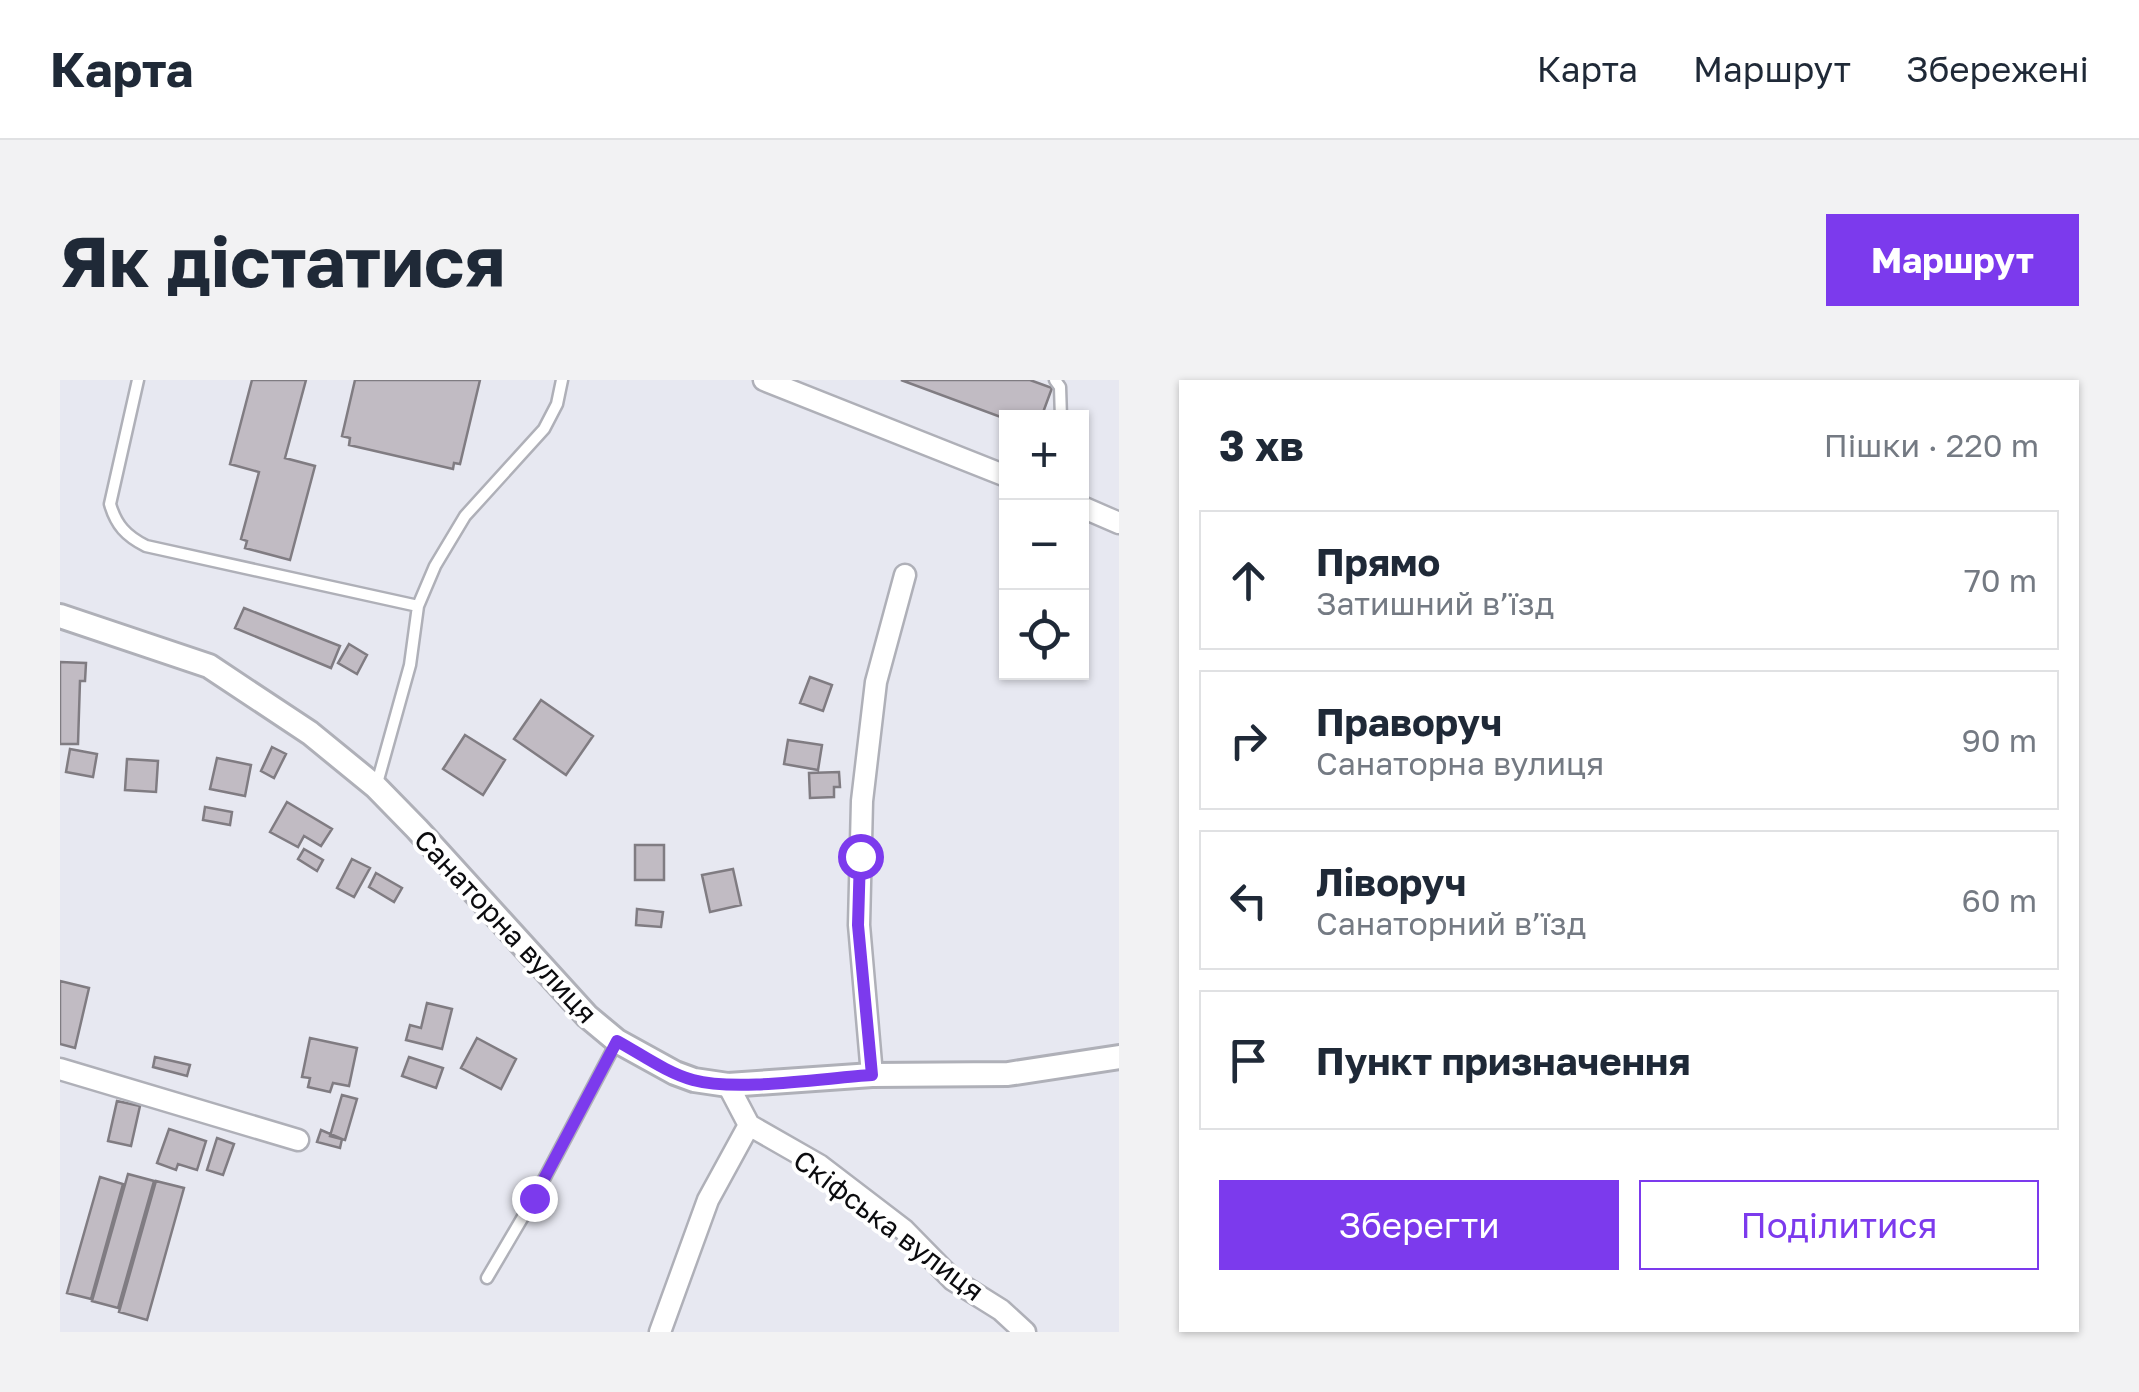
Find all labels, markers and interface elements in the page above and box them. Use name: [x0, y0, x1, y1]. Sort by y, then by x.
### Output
text: Карта: [50, 40, 193, 98]
text: Карта: [1537, 48, 1638, 90]
text: Маршрут: [1693, 48, 1851, 90]
text: Збережені: [1906, 48, 2089, 90]
button: Маршрут: [1826, 214, 2079, 306]
text: Як дістатися: [60, 218, 505, 302]
map controls: [999, 410, 1089, 680]
button: +: [999, 410, 1089, 500]
text: 3 хв: [1219, 420, 1304, 470]
text: Пішки · 220 m: [1824, 426, 2039, 464]
button: −: [999, 500, 1089, 590]
text: Прямо: [1316, 539, 1440, 584]
icon: ahead: [1221, 553, 1276, 608]
text: 70 m: [1964, 561, 2037, 599]
text: Затишний в’їзд: [1316, 584, 1554, 622]
button: locate: [999, 590, 1089, 680]
text: Праворуч: [1316, 699, 1502, 744]
icon: right: [1221, 713, 1276, 768]
text: 90 m: [1961, 721, 2037, 759]
text: Санаторна вулиця: [1316, 744, 1604, 782]
street label: Санаторна вулиця: [408, 822, 604, 1030]
route start: [838, 834, 884, 880]
text: Ліворуч: [1316, 859, 1467, 904]
icon: left: [1221, 873, 1276, 928]
text: 60 m: [1961, 881, 2037, 919]
text: Санаторний в’їзд: [1316, 904, 1586, 942]
icon: arrive: [1221, 1033, 1276, 1088]
text: Пункт призначення: [1316, 1038, 1690, 1083]
street label: Скіфська вулиця: [787, 1143, 991, 1307]
route end: [512, 1176, 558, 1222]
button: Зберегти: [1219, 1180, 1619, 1270]
button: Поділитися: [1639, 1180, 2039, 1270]

